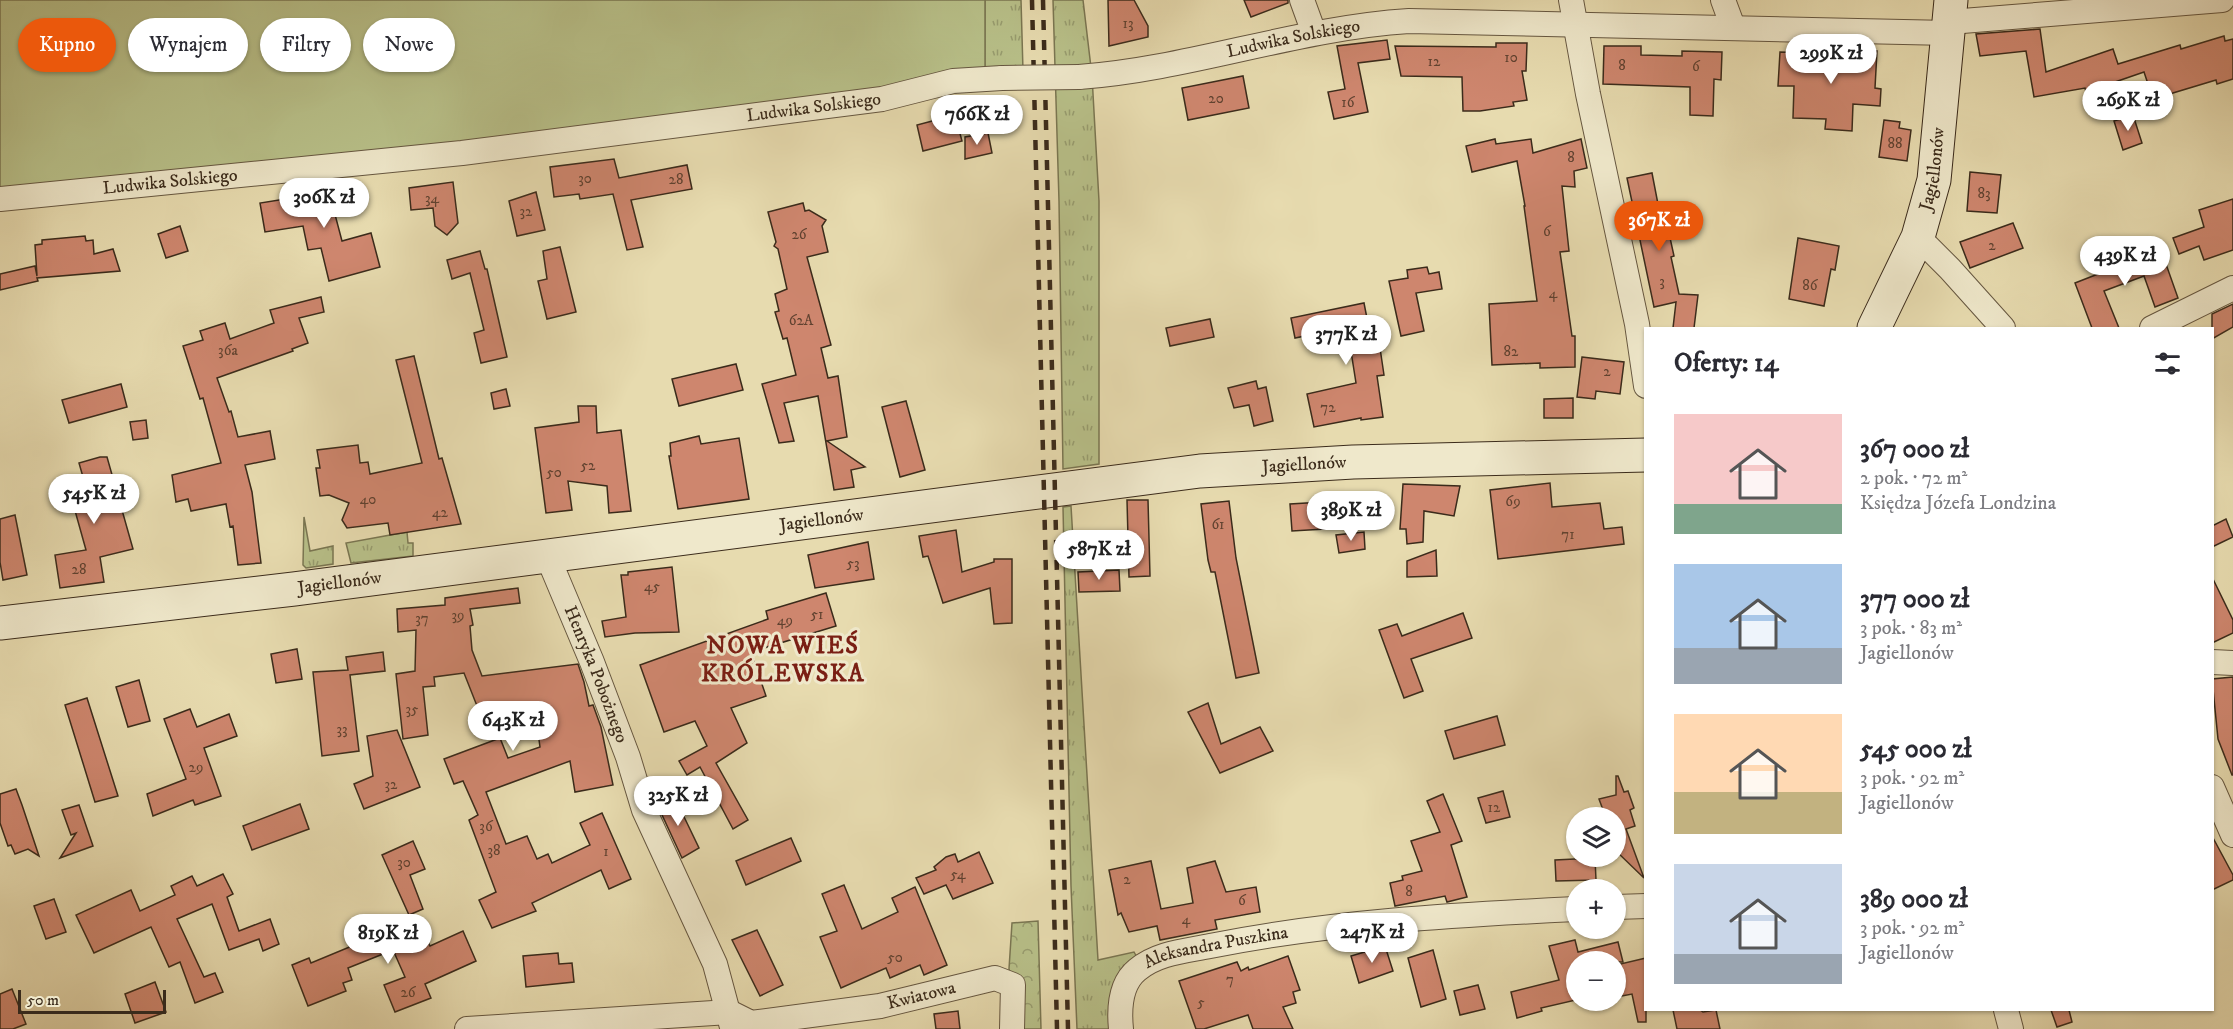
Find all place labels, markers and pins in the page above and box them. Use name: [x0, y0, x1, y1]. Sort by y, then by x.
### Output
pin: 299K zł: [1776, 34, 1886, 85]
pin: 269K zł: [2073, 81, 2183, 132]
pin: 766K zł: [922, 95, 1032, 146]
pin: 306K zł: [269, 178, 379, 229]
pin: 367K zł: [1604, 201, 1714, 252]
pin: 439K zł: [2070, 236, 2180, 287]
pin: 377K zł: [1291, 315, 1401, 366]
pin: 545K zł: [39, 474, 149, 525]
pin: 389K zł: [1296, 491, 1406, 542]
pin: 587K zł: [1044, 530, 1154, 581]
pin: 643K zł: [458, 701, 568, 752]
pin: 325K zł: [623, 776, 733, 827]
pin: 247K zł: [1317, 913, 1427, 964]
pin: 819K zł: [333, 914, 443, 965]

